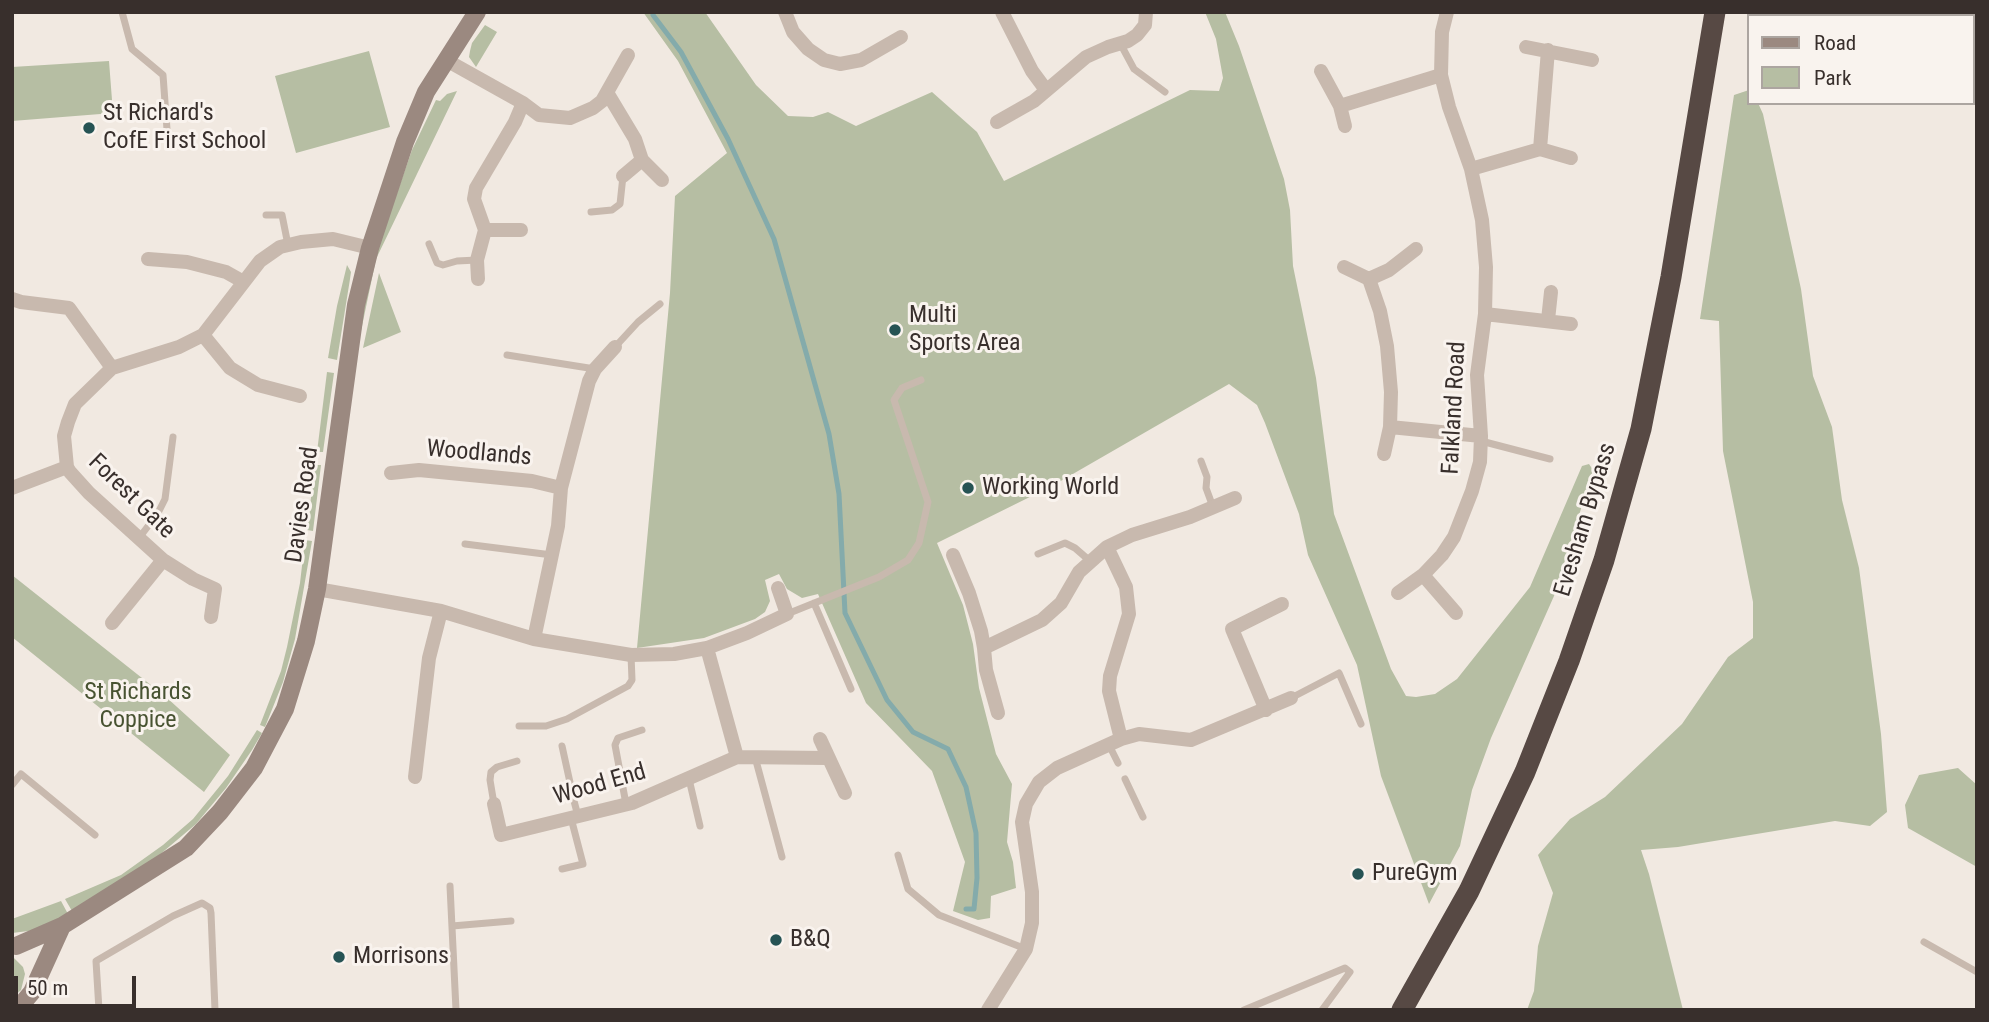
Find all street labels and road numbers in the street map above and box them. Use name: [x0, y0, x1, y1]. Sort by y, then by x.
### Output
street label: Falkland Road: [1437, 341, 1473, 475]
street label: Woodlands: [425, 435, 533, 473]
street label: Evesham Bypass: [1549, 440, 1623, 600]
street label: Davies Road: [281, 445, 325, 565]
street label: Forest Gate: [82, 449, 180, 545]
street label: Wood End: [550, 758, 650, 812]

